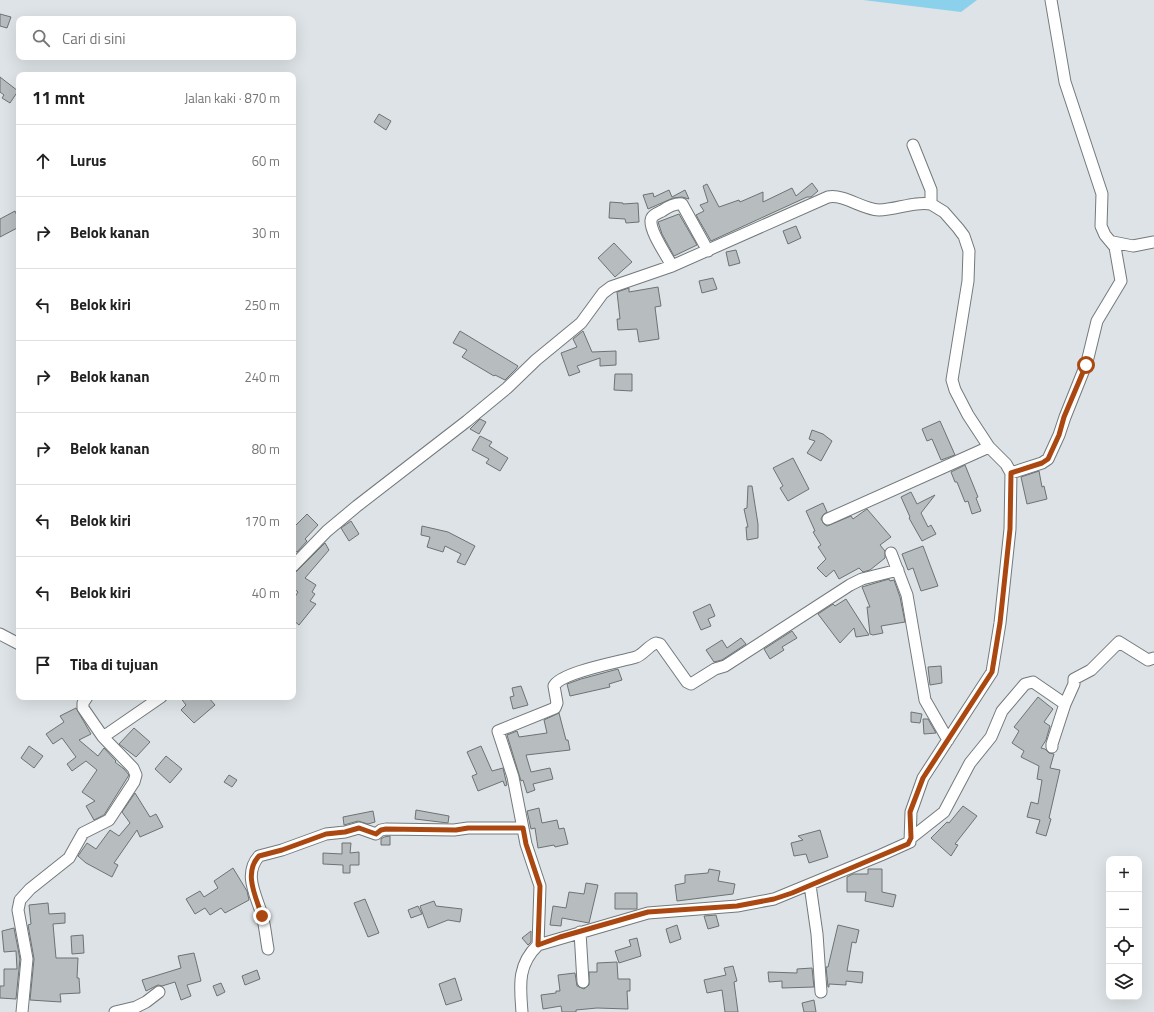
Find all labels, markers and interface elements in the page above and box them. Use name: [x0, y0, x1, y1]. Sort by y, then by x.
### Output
search box: [16, 16, 296, 60]
icon: search: [30, 27, 52, 49]
text: Cari di sini: [62, 27, 126, 50]
text: 11 mnt: [32, 85, 85, 111]
text: Jalan kaki · 870 m: [184, 88, 280, 108]
text: Lurus: [70, 149, 106, 172]
icon: ahead: [32, 150, 54, 172]
text: 60 m: [252, 151, 280, 171]
text: Belok kanan: [70, 221, 150, 244]
icon: right: [32, 222, 54, 244]
text: 30 m: [252, 223, 280, 243]
text: Belok kiri: [70, 293, 131, 316]
icon: left: [32, 294, 54, 316]
text: 250 m: [244, 295, 280, 315]
route start: [1077, 356, 1095, 374]
text: Belok kanan: [70, 365, 150, 388]
icon: right: [32, 366, 54, 388]
text: 240 m: [244, 367, 280, 387]
text: Belok kanan: [70, 437, 150, 460]
icon: right: [32, 438, 54, 460]
text: 80 m: [252, 439, 280, 459]
text: Belok kiri: [70, 509, 131, 532]
icon: left: [32, 510, 54, 532]
text: 170 m: [244, 511, 280, 531]
text: Belok kiri: [70, 581, 131, 604]
icon: left: [32, 582, 54, 604]
text: 40 m: [252, 583, 280, 603]
text: Tiba di tujuan: [70, 653, 158, 676]
icon: arrive: [32, 654, 54, 676]
map controls: [1106, 856, 1142, 1000]
button: +: [1106, 856, 1142, 892]
button: −: [1106, 892, 1142, 928]
route end: [253, 907, 271, 925]
button: locate: [1106, 928, 1142, 964]
button: layers: [1106, 964, 1142, 1000]

